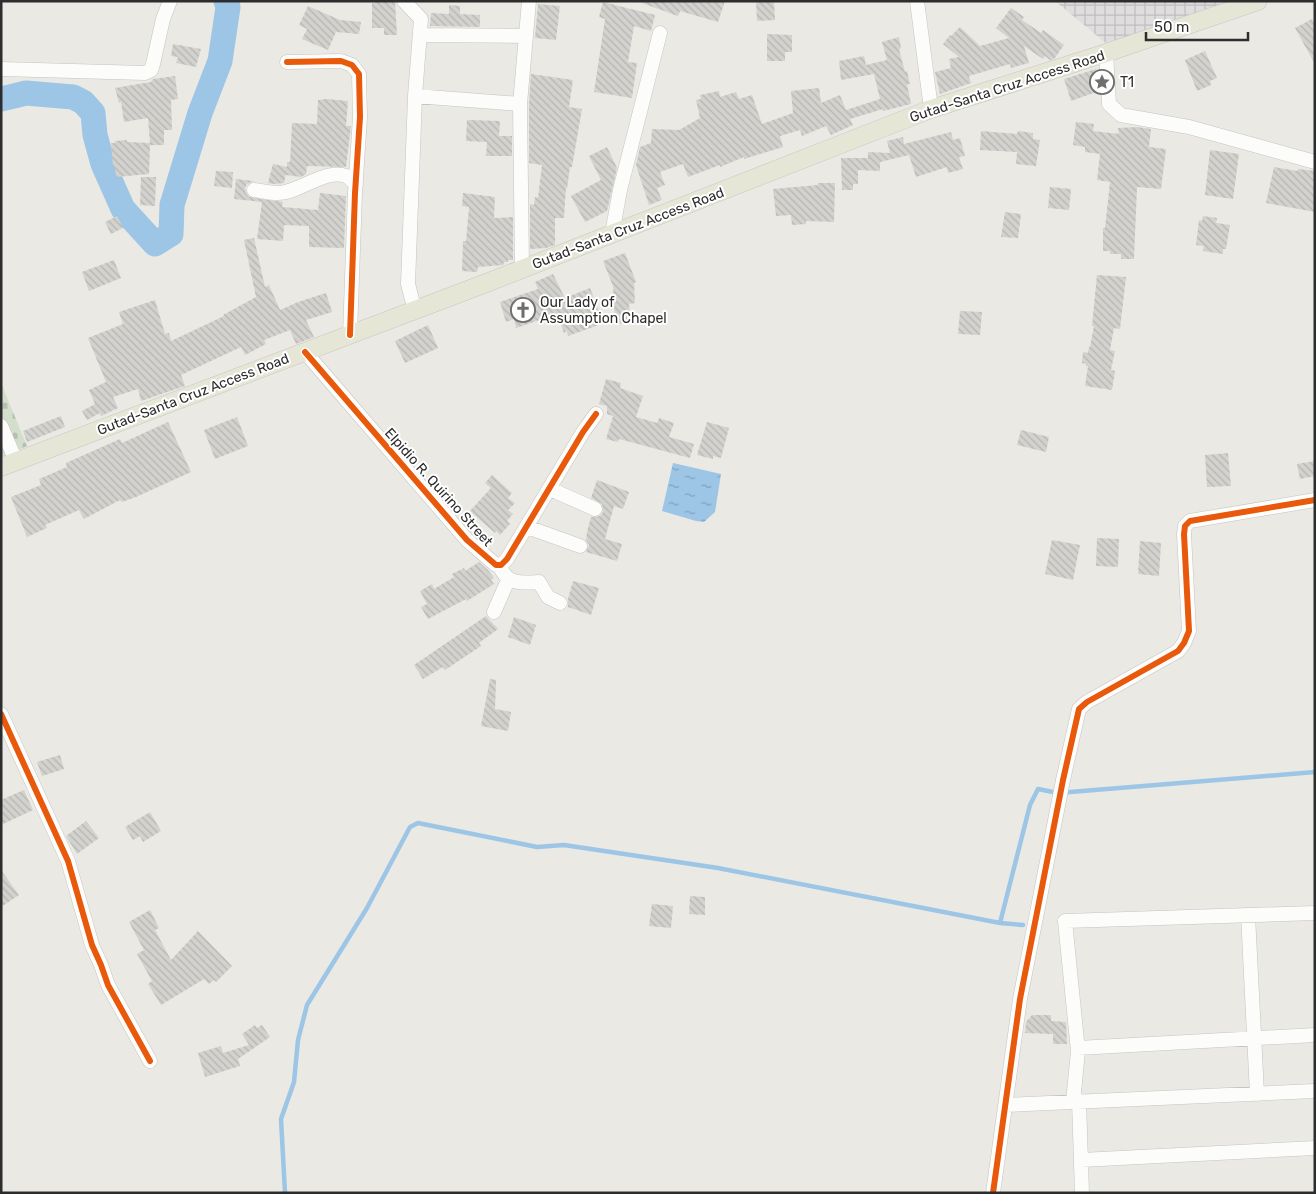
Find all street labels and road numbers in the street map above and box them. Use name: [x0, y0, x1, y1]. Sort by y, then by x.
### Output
street label: Gutad-Santa Cruz Access Road: [907, 47, 1107, 126]
street label: Gutad-Santa Cruz Access Road: [530, 184, 727, 273]
street label: Gutad-Santa Cruz Access Road: [95, 350, 292, 439]
street label: Elpidio R. Quirino Street: [381, 425, 497, 550]

